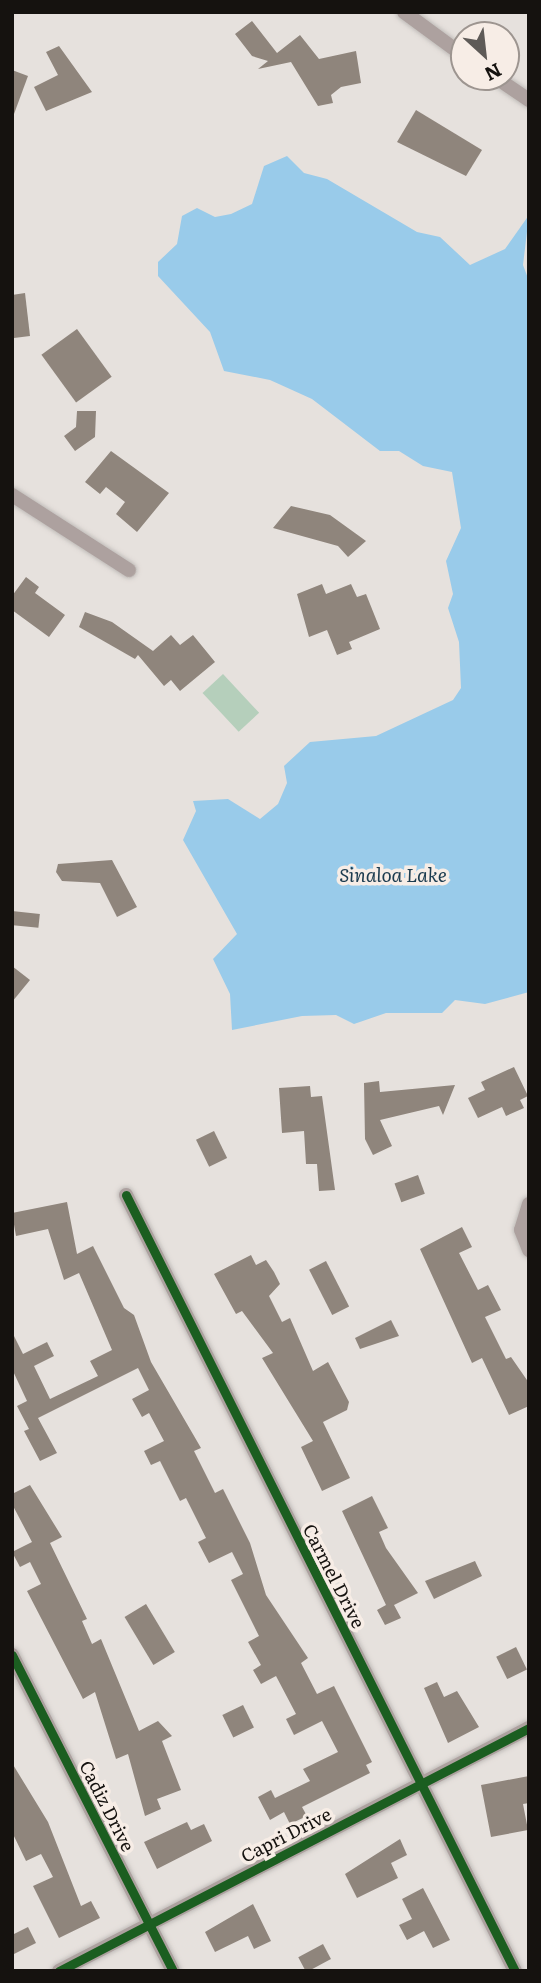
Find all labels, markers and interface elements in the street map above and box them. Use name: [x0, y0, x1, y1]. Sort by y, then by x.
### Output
north arrow: [450, 21, 520, 91]
text: N: [480, 57, 507, 89]
water label: Sinaloa Lake: [339, 864, 447, 886]
street label: Carmel Drive: [299, 1520, 369, 1632]
street label: Cadiz Drive: [75, 1757, 139, 1855]
street label: Capri Drive: [237, 1803, 335, 1867]

